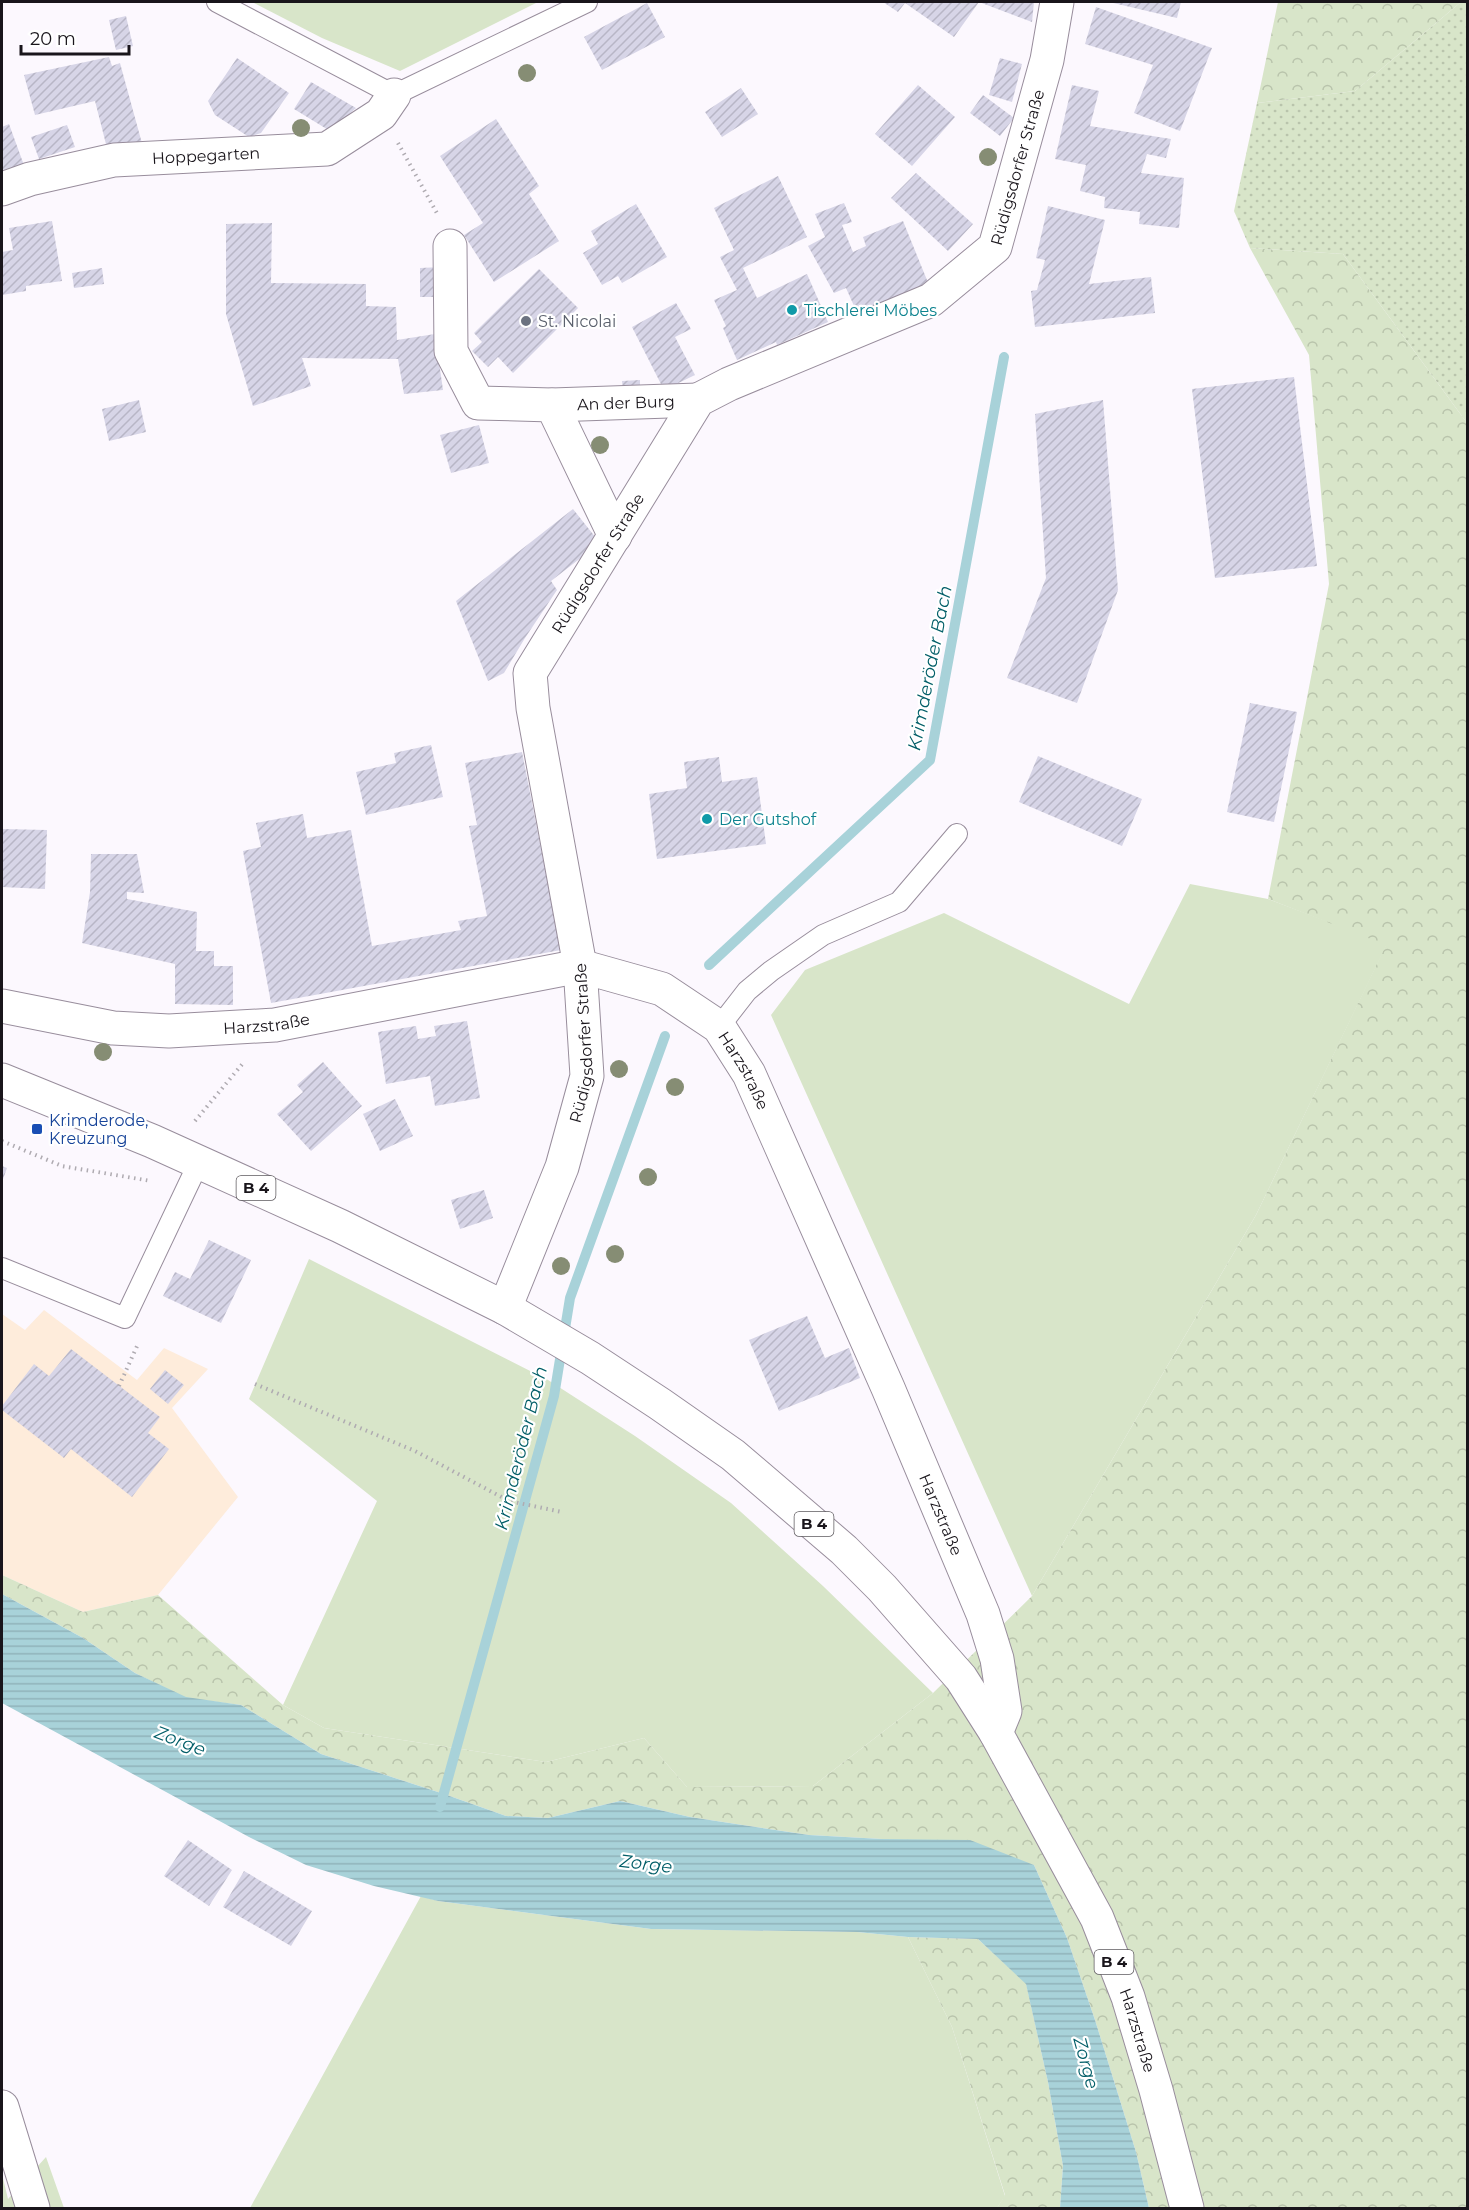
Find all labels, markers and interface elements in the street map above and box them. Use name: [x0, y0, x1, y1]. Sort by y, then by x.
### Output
scale bar: [21, 18, 129, 56]
text: 20 m: [30, 28, 76, 50]
street label: Rüdigsdorfer Straße: [987, 87, 1048, 248]
street label: Hoppegarten: [152, 143, 261, 168]
place label: Tischlerei Möbes: [804, 301, 937, 320]
marker: Tischlerei Möbes: [785, 303, 799, 317]
place label: St. Nicolai: [538, 312, 616, 331]
marker: St. Nicolai: [519, 314, 533, 328]
street label: An der Burg: [577, 392, 675, 414]
street label: Rüdigsdorfer Straße: [548, 490, 648, 637]
water label: Krimderöder Bach: [903, 583, 957, 753]
place label: Der Gutshof: [719, 810, 817, 829]
marker: Der Gutshof: [700, 812, 714, 826]
street label: Rüdigsdorfer Straße: [566, 962, 597, 1125]
street label: Harzstraße: [223, 1010, 311, 1038]
street label: Harzstraße: [714, 1028, 773, 1113]
place label: Krimderode, Kreuzung: [49, 1111, 148, 1148]
marker: Krimderode, Kreuzung: [30, 1122, 44, 1136]
road number: B 4: [236, 1176, 276, 1200]
water label: Krimderöder Bach: [490, 1364, 552, 1532]
street label: Harzstraße: [915, 1471, 966, 1558]
road number: B 4: [794, 1512, 834, 1536]
water label: Zorge: [150, 1721, 209, 1761]
water label: Zorge: [617, 1850, 674, 1878]
road number: B 4: [1094, 1950, 1134, 1974]
street label: Harzstraße: [1115, 1985, 1159, 2075]
water label: Zorge: [1068, 2034, 1104, 2092]

